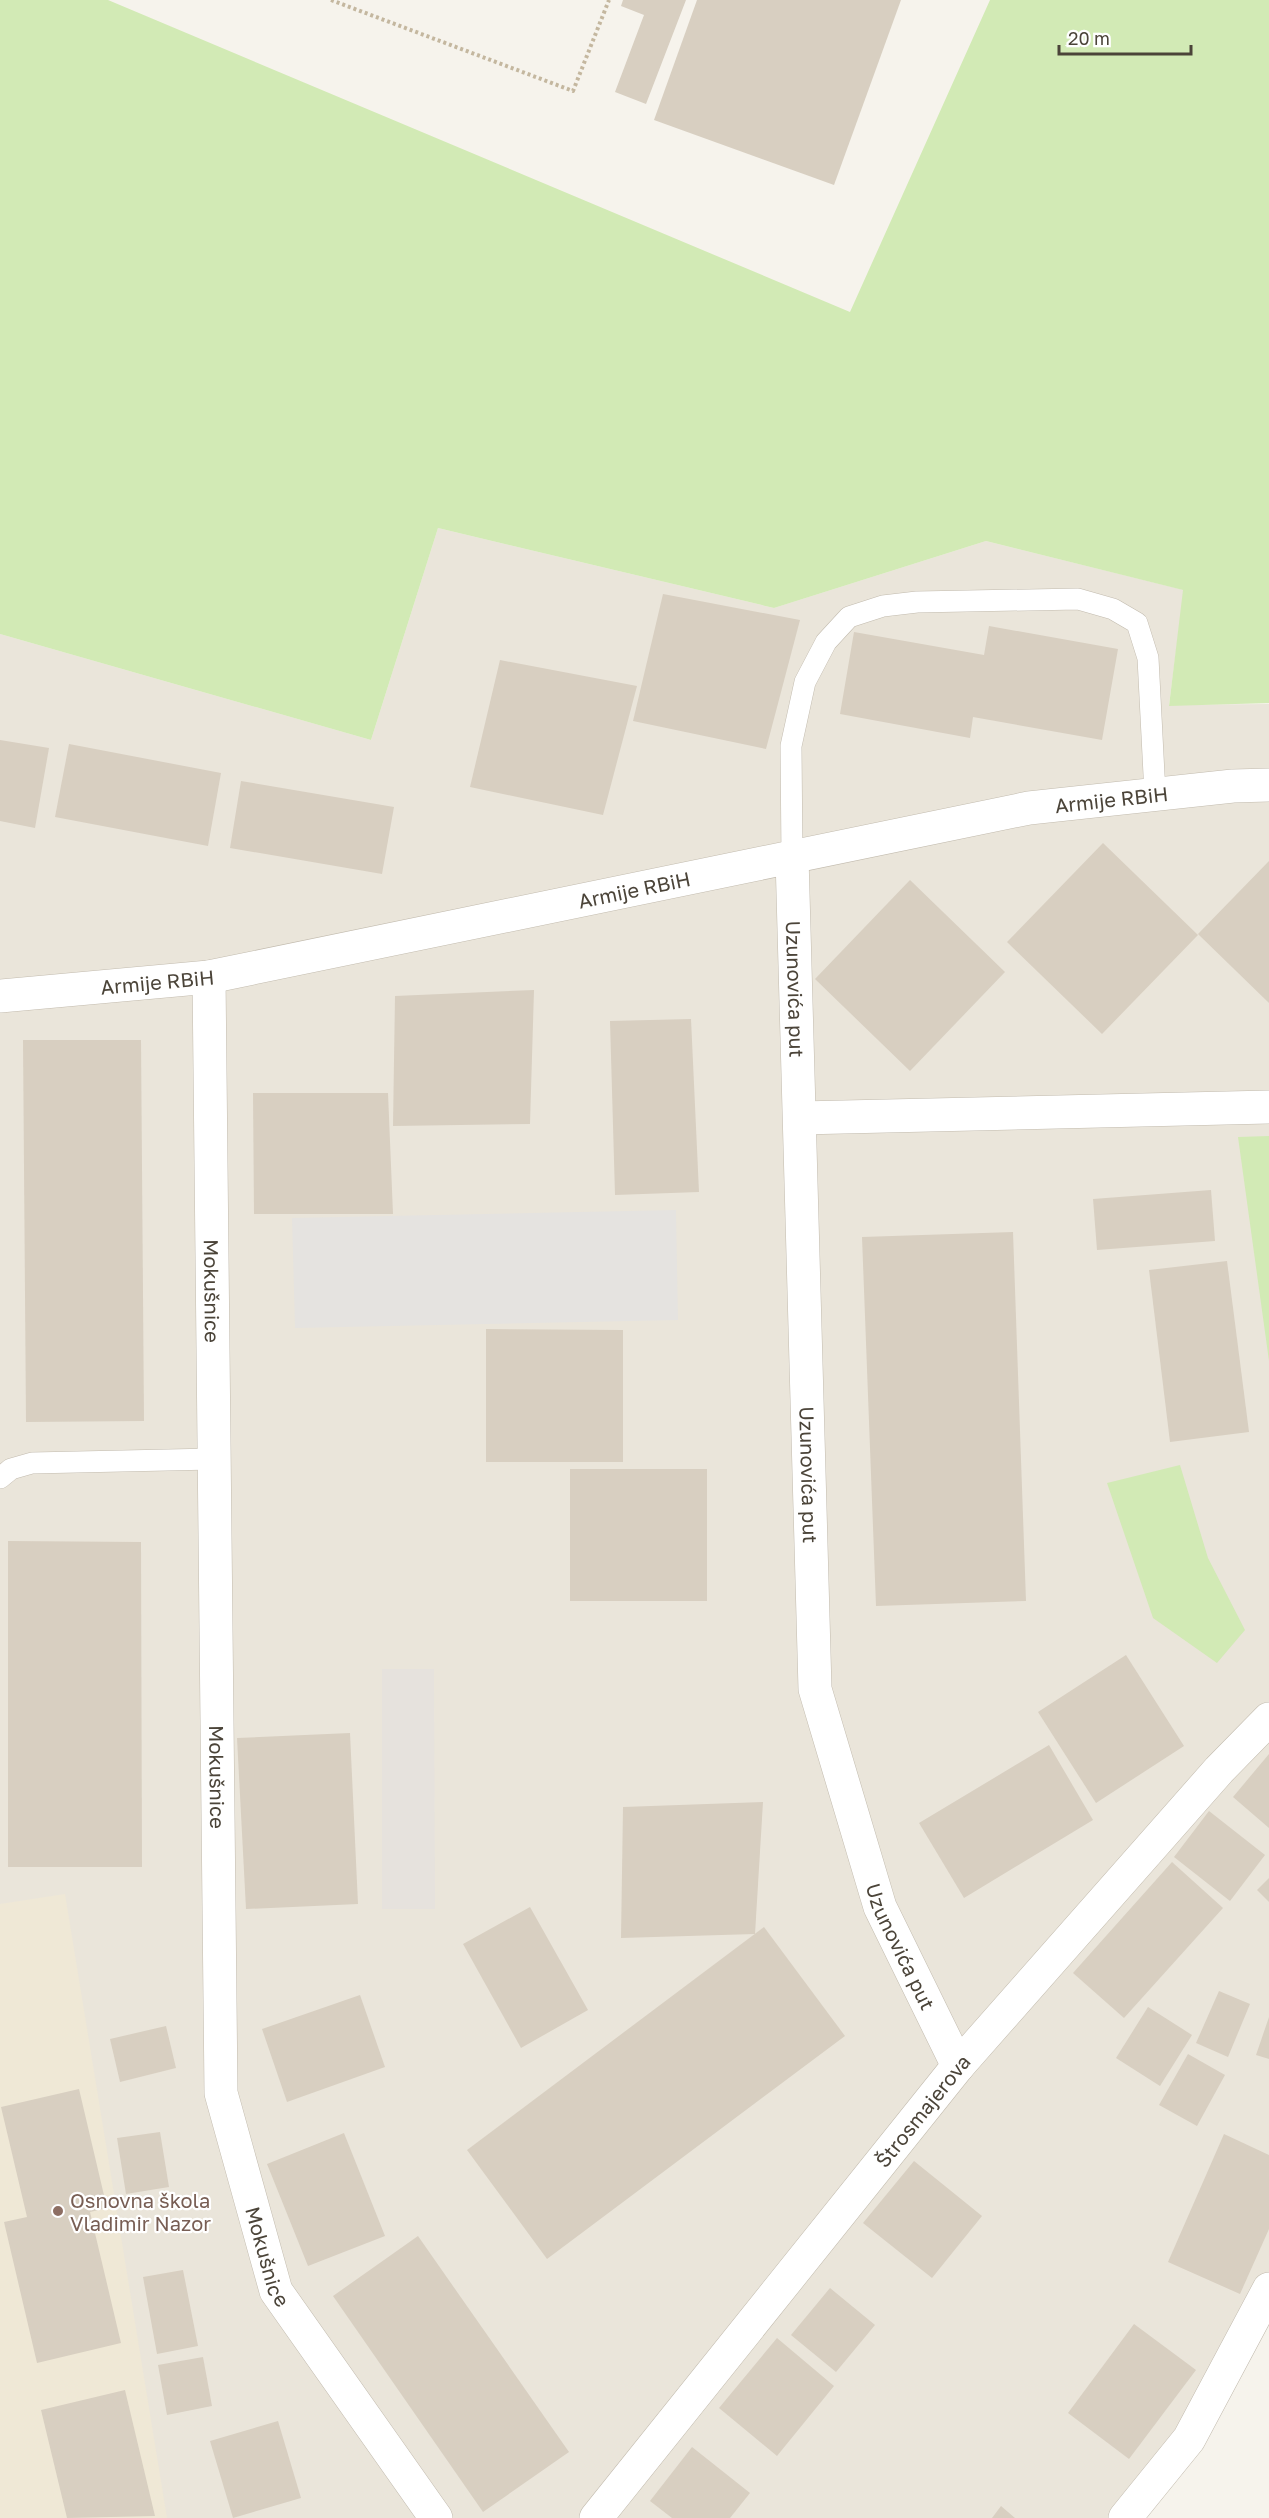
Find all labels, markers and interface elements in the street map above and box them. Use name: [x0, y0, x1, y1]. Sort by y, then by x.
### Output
scale bar: [1059, 18, 1191, 56]
text: 20 m: [1068, 27, 1110, 49]
street label: Armije RBiH: [1054, 781, 1169, 817]
street label: Armije RBiH: [576, 866, 692, 913]
street label: Uzunovića put: [782, 920, 810, 1058]
street label: Armije RBiH: [100, 965, 215, 999]
street label: Mokušnice: [200, 1239, 225, 1343]
street label: Uzunovića put: [795, 1406, 823, 1544]
street label: Mokušnice: [205, 1725, 230, 1829]
street label: Uzunovića put: [862, 1880, 940, 2013]
street label: Štrosmajerova: [870, 2049, 975, 2172]
place label: Osnovna škola Vladimir Nazor: [70, 2188, 211, 2235]
marker: Osnovna škola Vladimir Nazor: [51, 2204, 65, 2218]
street label: Mokušnice: [241, 2204, 295, 2311]

